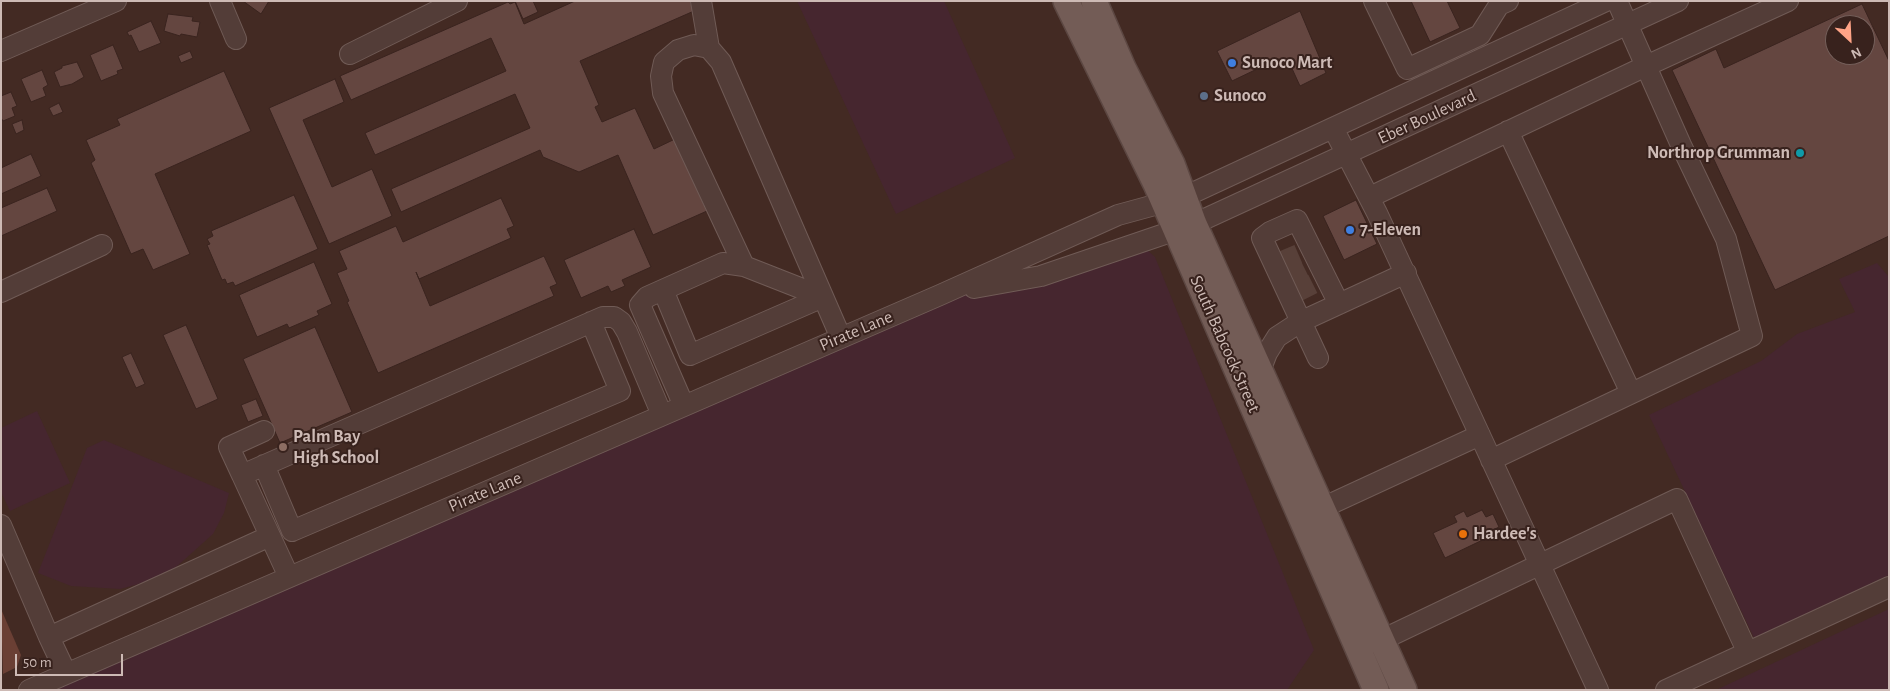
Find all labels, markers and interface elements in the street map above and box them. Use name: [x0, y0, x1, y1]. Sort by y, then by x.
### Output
north arrow: [1825, 15, 1875, 65]
text: N: [1849, 44, 1863, 61]
place label: Sunoco Mart: [1242, 52, 1332, 74]
marker: Sunoco Mart: [1226, 57, 1238, 69]
place label: Sunoco: [1214, 85, 1266, 107]
street label: Eber Boulevard: [1374, 85, 1480, 149]
marker: Sunoco: [1198, 90, 1210, 102]
place label: Northrop Grumman: [1647, 142, 1790, 164]
marker: Northrop Grumman: [1794, 147, 1806, 159]
place label: 7-Eleven: [1360, 219, 1421, 241]
marker: 7-Eleven: [1344, 224, 1356, 236]
street label: South Babcock Street: [1185, 272, 1265, 416]
street label: Pirate Lane: [816, 306, 896, 356]
place label: Palm Bay High School: [293, 426, 379, 468]
marker: Palm Bay High School: [277, 441, 289, 453]
street label: Pirate Lane: [445, 467, 525, 517]
place label: Hardee's: [1473, 523, 1537, 545]
marker: Hardee's: [1457, 528, 1469, 540]
scale bar: [18, 644, 125, 676]
text: 50 m: [23, 655, 52, 670]

